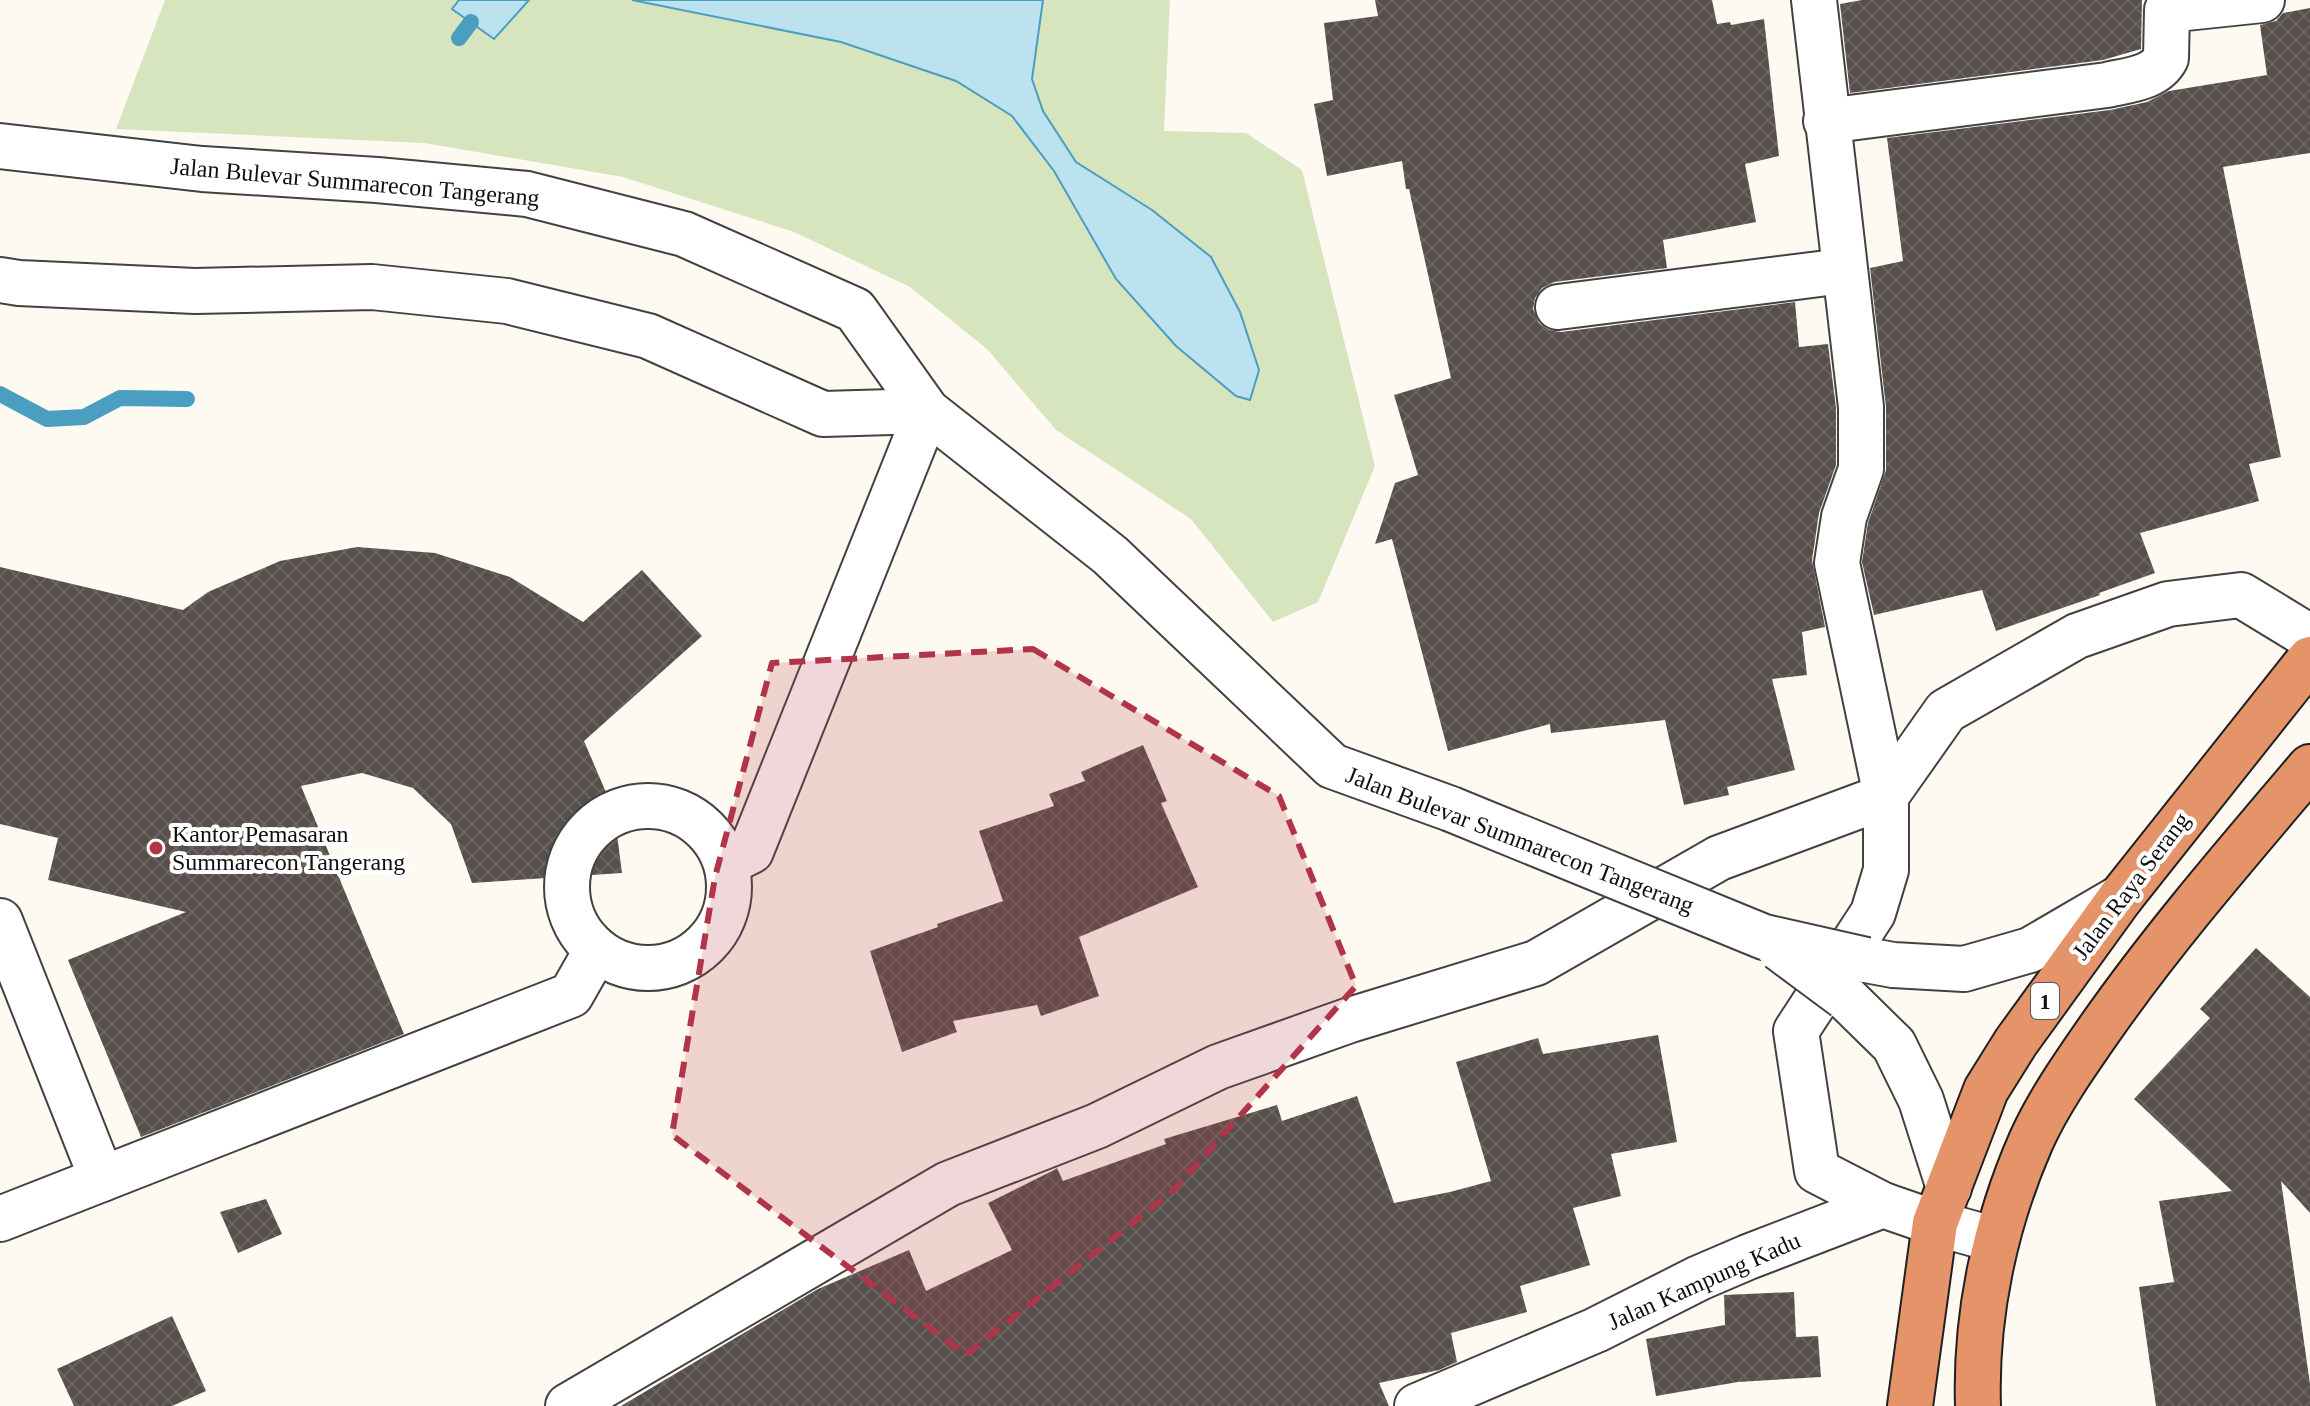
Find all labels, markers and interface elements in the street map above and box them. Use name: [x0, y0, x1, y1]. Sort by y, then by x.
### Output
street label: Jalan Bulevar Summarecon Tangerang: [169, 153, 541, 211]
street label: Jalan Bulevar Summarecon Tangerang: [1342, 761, 1698, 919]
street label: Jalan Raya Serang: [2067, 807, 2195, 965]
place label: Kantor Pemasaran Summarecon Tangerang: [172, 821, 405, 875]
marker: Kantor Pemasaran Summarecon Tangerang: [147, 839, 165, 857]
road number: 1: [2031, 983, 2059, 1019]
street label: Jalan Kampung Kadu: [1604, 1227, 1804, 1335]

